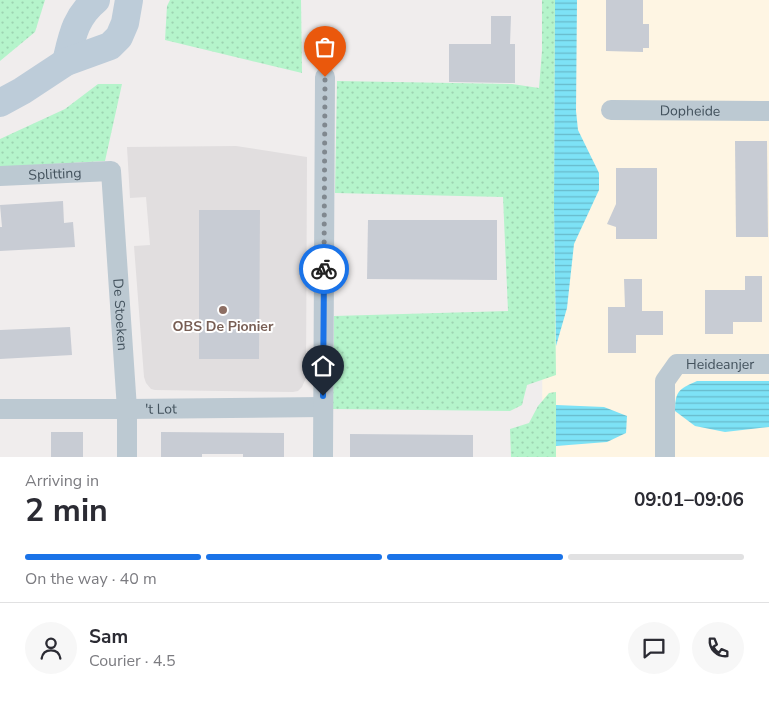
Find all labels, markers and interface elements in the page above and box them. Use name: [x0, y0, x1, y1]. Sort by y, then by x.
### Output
pin: [304, 26, 346, 77]
icon: bag: [311, 33, 339, 61]
street label: Dopheide: [660, 101, 720, 121]
street label: Splitting: [28, 163, 82, 185]
courier: [299, 244, 349, 294]
icon: bike: [310, 255, 338, 283]
street label: De Stoeken: [108, 278, 132, 351]
marker: OBS De Pionier: [217, 304, 229, 316]
place label: OBS De Pionier: [173, 317, 274, 336]
pin: [302, 345, 344, 396]
icon: home: [309, 352, 337, 380]
street label: Heideanjer: [686, 355, 754, 374]
street label: 't Lot: [145, 399, 177, 419]
text: Arriving in: [25, 470, 99, 492]
text: 09:01–09:06: [634, 487, 744, 513]
text: 2 min: [25, 489, 108, 532]
text: On the way · 40 m: [25, 568, 157, 590]
button: person: [25, 622, 77, 674]
button: chat: [628, 622, 680, 674]
button: phone: [692, 622, 744, 674]
text: Sam: [89, 624, 128, 650]
text: Courier · 4.5: [89, 650, 175, 672]

